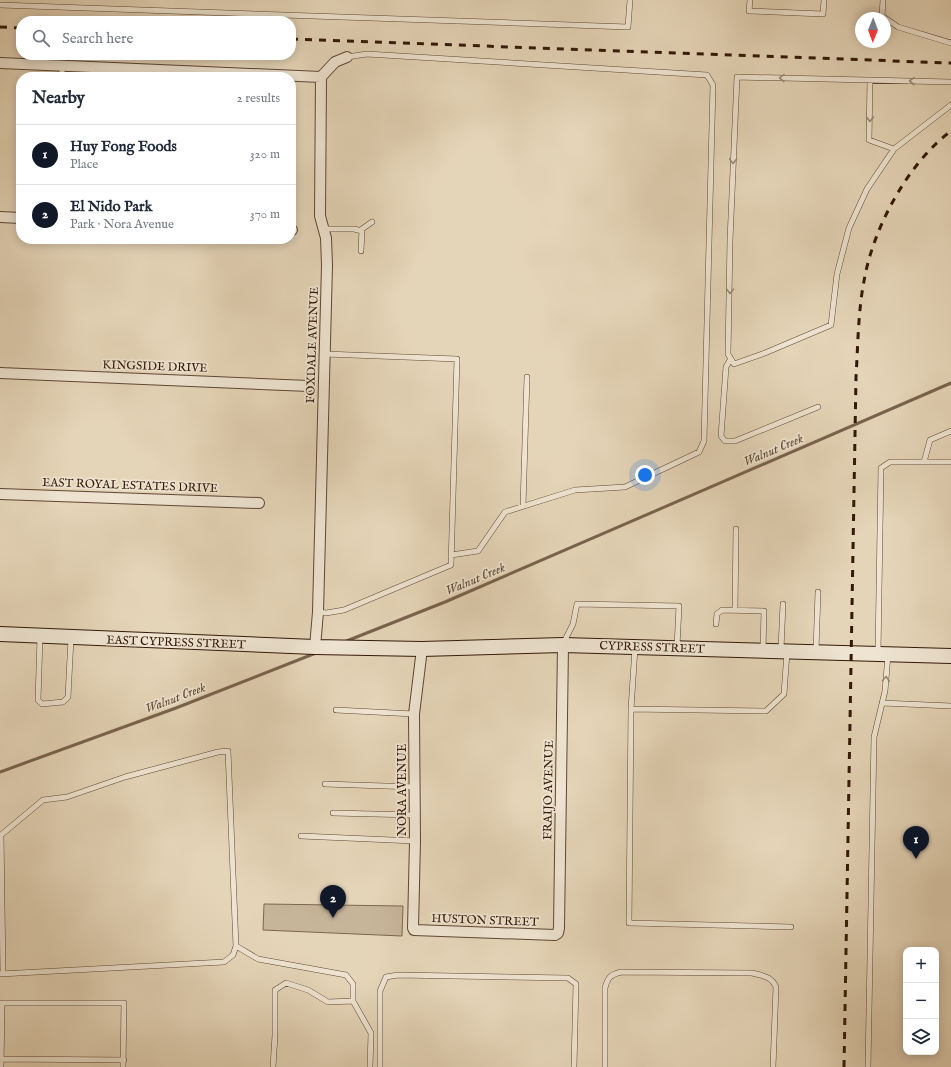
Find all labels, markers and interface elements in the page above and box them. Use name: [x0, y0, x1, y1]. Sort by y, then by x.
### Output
north arrow: [855, 12, 891, 48]
search box: [16, 16, 296, 60]
icon: search: [30, 27, 52, 49]
text: Search here: [62, 29, 133, 48]
one-way arrow: [779, 73, 785, 82]
one-way arrow: [909, 77, 915, 85]
text: Nearby: [32, 88, 85, 109]
text: 2 results: [236, 90, 280, 107]
one-way arrow: [866, 116, 874, 122]
text: Huy Fong Foods: [70, 137, 177, 156]
text: 1: [43, 146, 47, 163]
text: 320 m: [250, 146, 280, 163]
text: Place: [70, 156, 98, 173]
one-way arrow: [729, 158, 738, 164]
text: El Nido Park: [70, 197, 152, 216]
text: 2: [42, 206, 48, 223]
text: 370 m: [250, 206, 280, 223]
text: Park · Nora Avenue: [70, 216, 174, 233]
street label: FOXDALE AVENUE: [303, 286, 322, 404]
one-way arrow: [726, 288, 734, 294]
street label: KINGSIDE DRIVE: [102, 357, 208, 376]
water label: Walnut Creek: [741, 430, 807, 471]
your location: [635, 465, 655, 485]
street label: EAST ROYAL ESTATES DRIVE: [42, 475, 218, 496]
water label: Walnut Creek: [443, 559, 509, 600]
street label: EAST CYPRESS STREET: [106, 633, 246, 652]
street label: CYPRESS STREET: [599, 638, 705, 657]
one-way arrow: [882, 676, 891, 682]
water label: Walnut Creek: [143, 679, 209, 718]
street label: FRAIJO AVENUE: [540, 740, 558, 840]
street label: NORA AVENUE: [395, 744, 410, 836]
pin: 1: [903, 826, 929, 859]
pin: 2: [320, 885, 346, 918]
street label: HUSTON STREET: [431, 911, 539, 930]
map controls: [903, 947, 939, 1055]
button: +: [903, 947, 939, 983]
button: −: [903, 983, 939, 1019]
button: layers: [903, 1019, 939, 1055]

